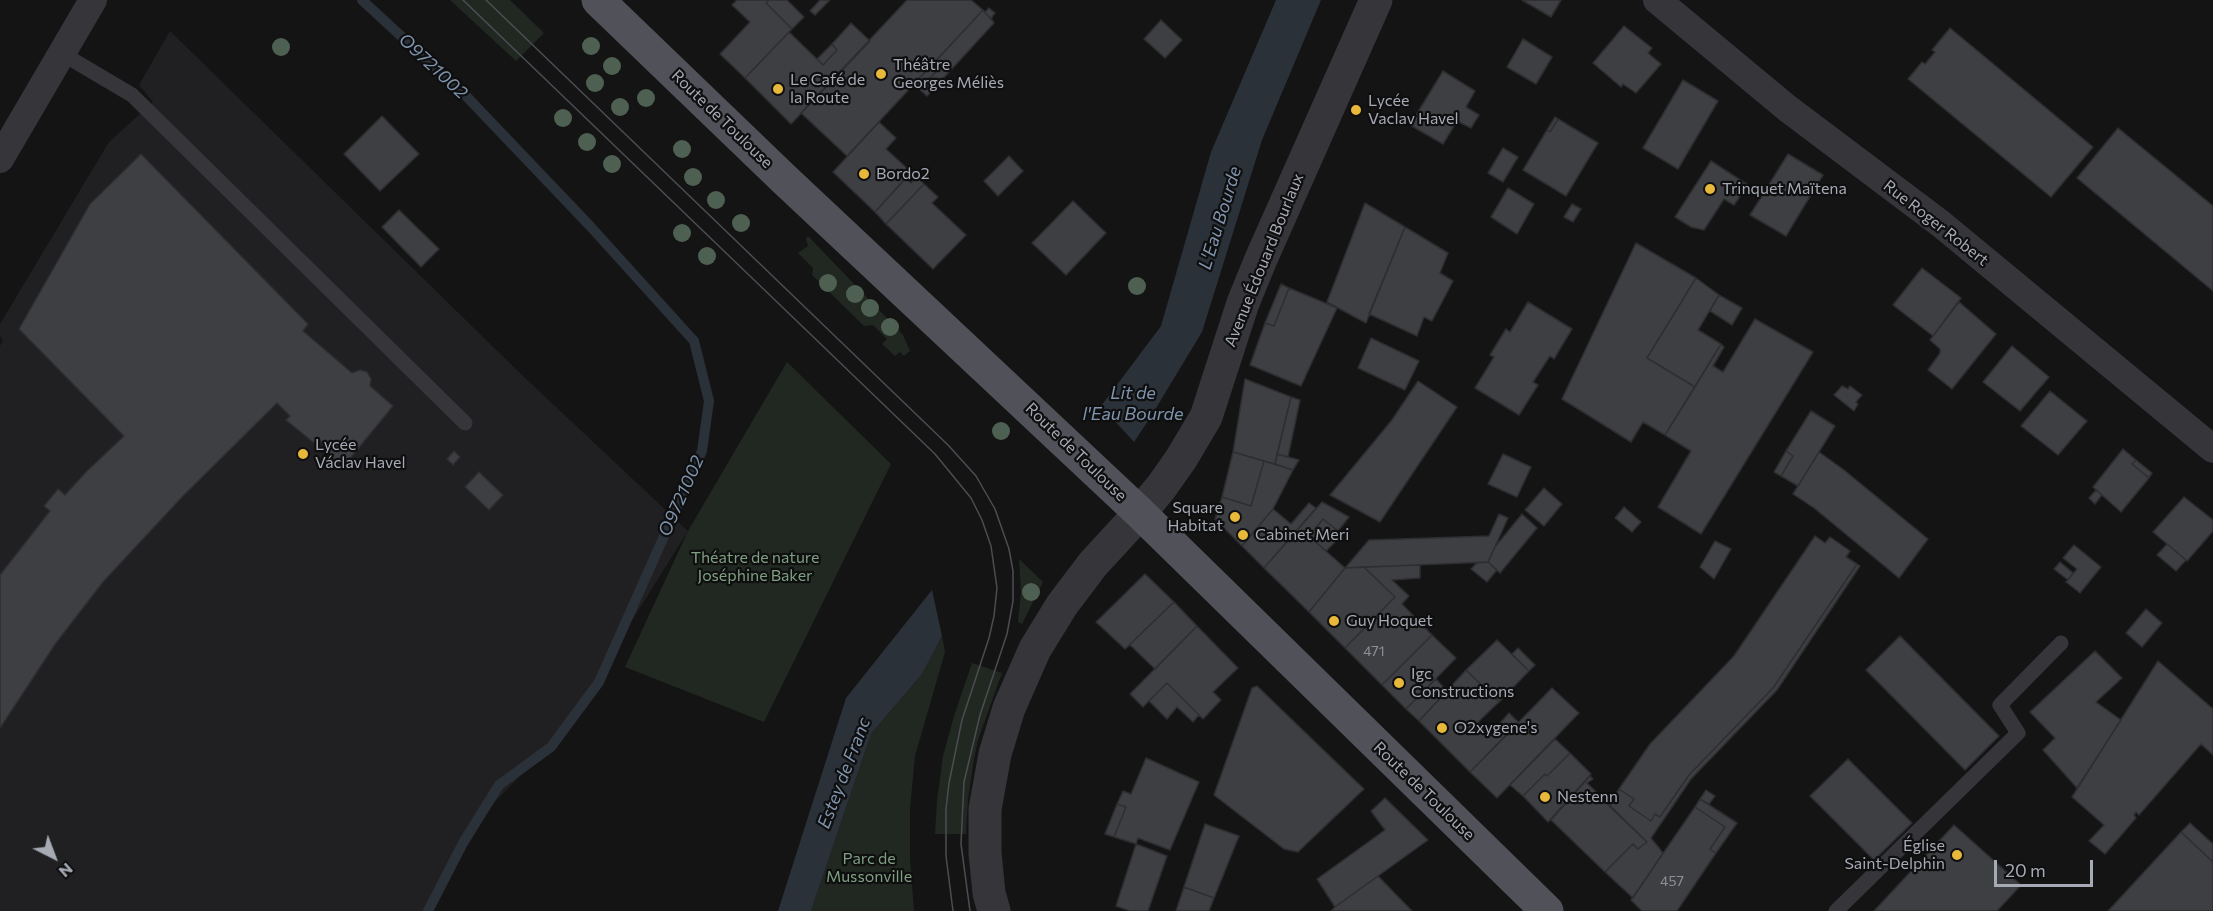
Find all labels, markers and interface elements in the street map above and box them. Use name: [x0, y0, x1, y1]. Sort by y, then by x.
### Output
water label: O9721002: [394, 29, 472, 103]
place label: Théâtre Georges Méliès: [893, 55, 1004, 93]
street label: Route de Toulouse: [667, 66, 777, 172]
marker: Théâtre Georges Méliès: [874, 67, 888, 81]
place label: Le Café de la Route: [790, 70, 865, 108]
marker: Le Café de la Route: [771, 82, 785, 96]
place label: Lycée Vaclav Havel: [1368, 91, 1459, 129]
marker: Lycée Vaclav Havel: [1349, 103, 1363, 117]
place label: Bordo2: [876, 164, 930, 184]
water label: L'Eau Bourde: [1194, 164, 1246, 272]
marker: Bordo2: [857, 167, 871, 181]
street label: Avenue Édouard Bourlaux: [1220, 170, 1308, 350]
street label: Rue Roger Robert: [1880, 176, 1992, 270]
place label: Trinquet Maïtena: [1722, 179, 1847, 199]
marker: Trinquet Maïtena: [1703, 182, 1717, 196]
water label: Lit de l'Eau Bourde: [1082, 382, 1184, 424]
street label: Route de Toulouse: [1021, 399, 1131, 505]
place label: Lycée Václav Havel: [315, 435, 405, 473]
marker: Lycée Václav Havel: [296, 447, 310, 461]
water label: O9721002: [654, 452, 708, 540]
place label: Square Habitat: [1168, 498, 1223, 536]
marker: Square Habitat: [1228, 510, 1242, 524]
place label: Cabinet Meri: [1255, 525, 1349, 545]
marker: Cabinet Meri: [1236, 528, 1250, 542]
park label: Théatre de nature Joséphine Baker: [691, 548, 819, 586]
place label: Guy Hoquet: [1346, 611, 1433, 631]
marker: Guy Hoquet: [1327, 614, 1341, 628]
house number: 471: [1363, 643, 1385, 659]
place label: Igc Constructions: [1411, 664, 1514, 702]
marker: Igc Constructions: [1392, 676, 1406, 690]
water label: Estey de Franc: [813, 714, 875, 832]
place label: O2xygene's: [1454, 718, 1538, 738]
marker: O2xygene's: [1435, 721, 1449, 735]
street label: Route de Toulouse: [1369, 738, 1479, 844]
place label: Nestenn: [1557, 787, 1618, 807]
marker: Nestenn: [1538, 790, 1552, 804]
north arrow: [24, 827, 84, 887]
place label: Église Saint-Delphin: [1844, 836, 1945, 874]
marker: Église Saint-Delphin: [1950, 848, 1964, 862]
scale bar: [1997, 848, 2096, 886]
park label: Parc de Mussonville: [826, 849, 912, 887]
text: 20 m: [2005, 859, 2046, 881]
text: N: [56, 860, 77, 882]
house number: 457: [1660, 873, 1684, 889]

